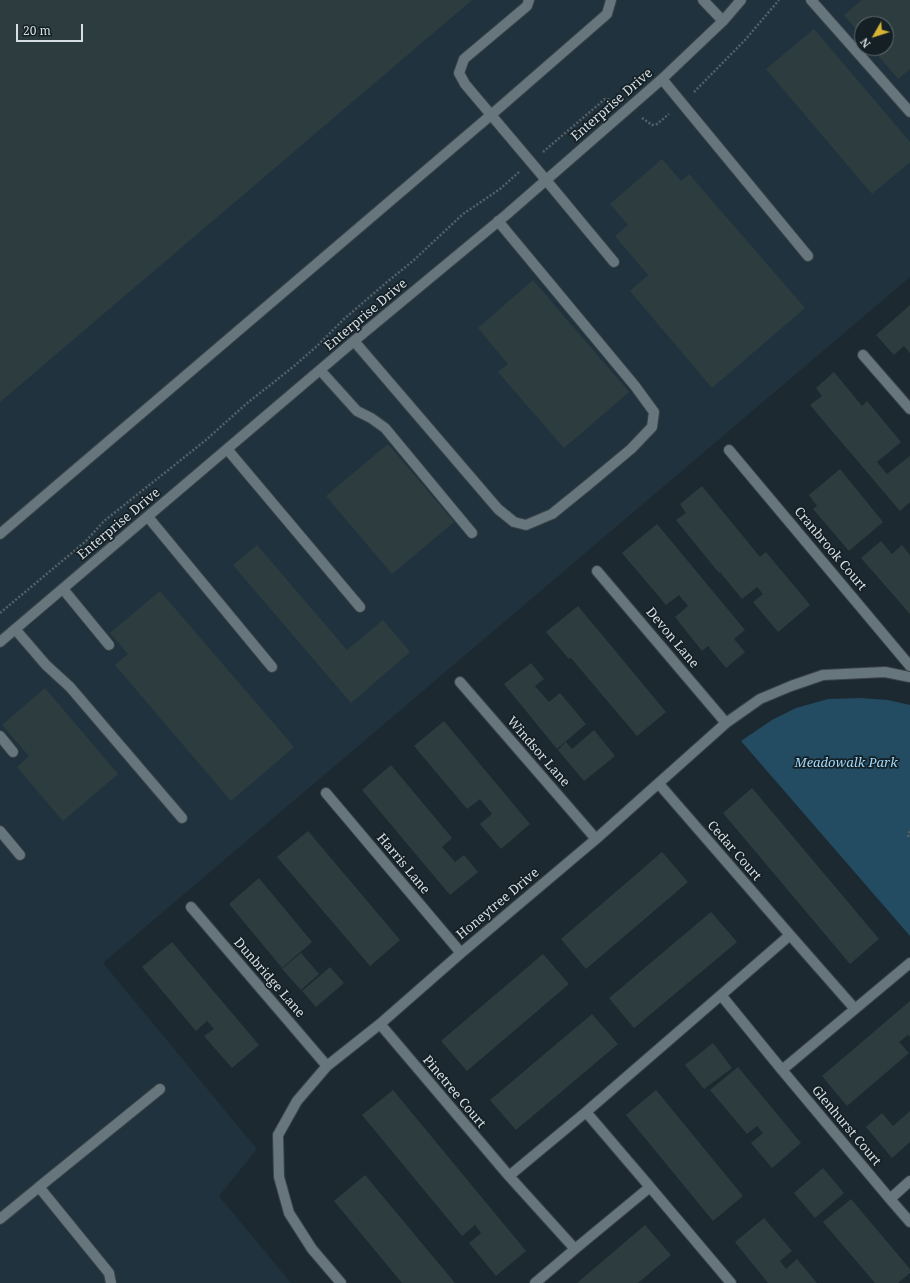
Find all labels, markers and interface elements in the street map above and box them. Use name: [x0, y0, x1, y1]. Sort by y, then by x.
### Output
scale bar: [18, 16, 85, 42]
north arrow: [854, 16, 894, 56]
text: 20 m: [23, 22, 51, 39]
text: N: [857, 35, 874, 51]
street label: Enterprise Drive: [568, 65, 656, 145]
street label: Enterprise Drive: [322, 276, 410, 354]
street label: Enterprise Drive: [75, 485, 163, 563]
street label: Cranbrook Court: [791, 504, 869, 594]
street label: Devon Lane: [642, 605, 702, 671]
street label: Windsor Lane: [503, 714, 573, 790]
park label: Meadowalk Park: [794, 755, 898, 771]
street label: Cedar Court: [704, 818, 764, 884]
street label: Harris Lane: [373, 831, 433, 897]
street label: Honeytree Drive: [454, 865, 542, 943]
street label: Dunbridge Lane: [230, 935, 308, 1021]
street label: Pinetree Court: [419, 1053, 489, 1131]
street label: Glenhurst Court: [808, 1083, 884, 1169]

